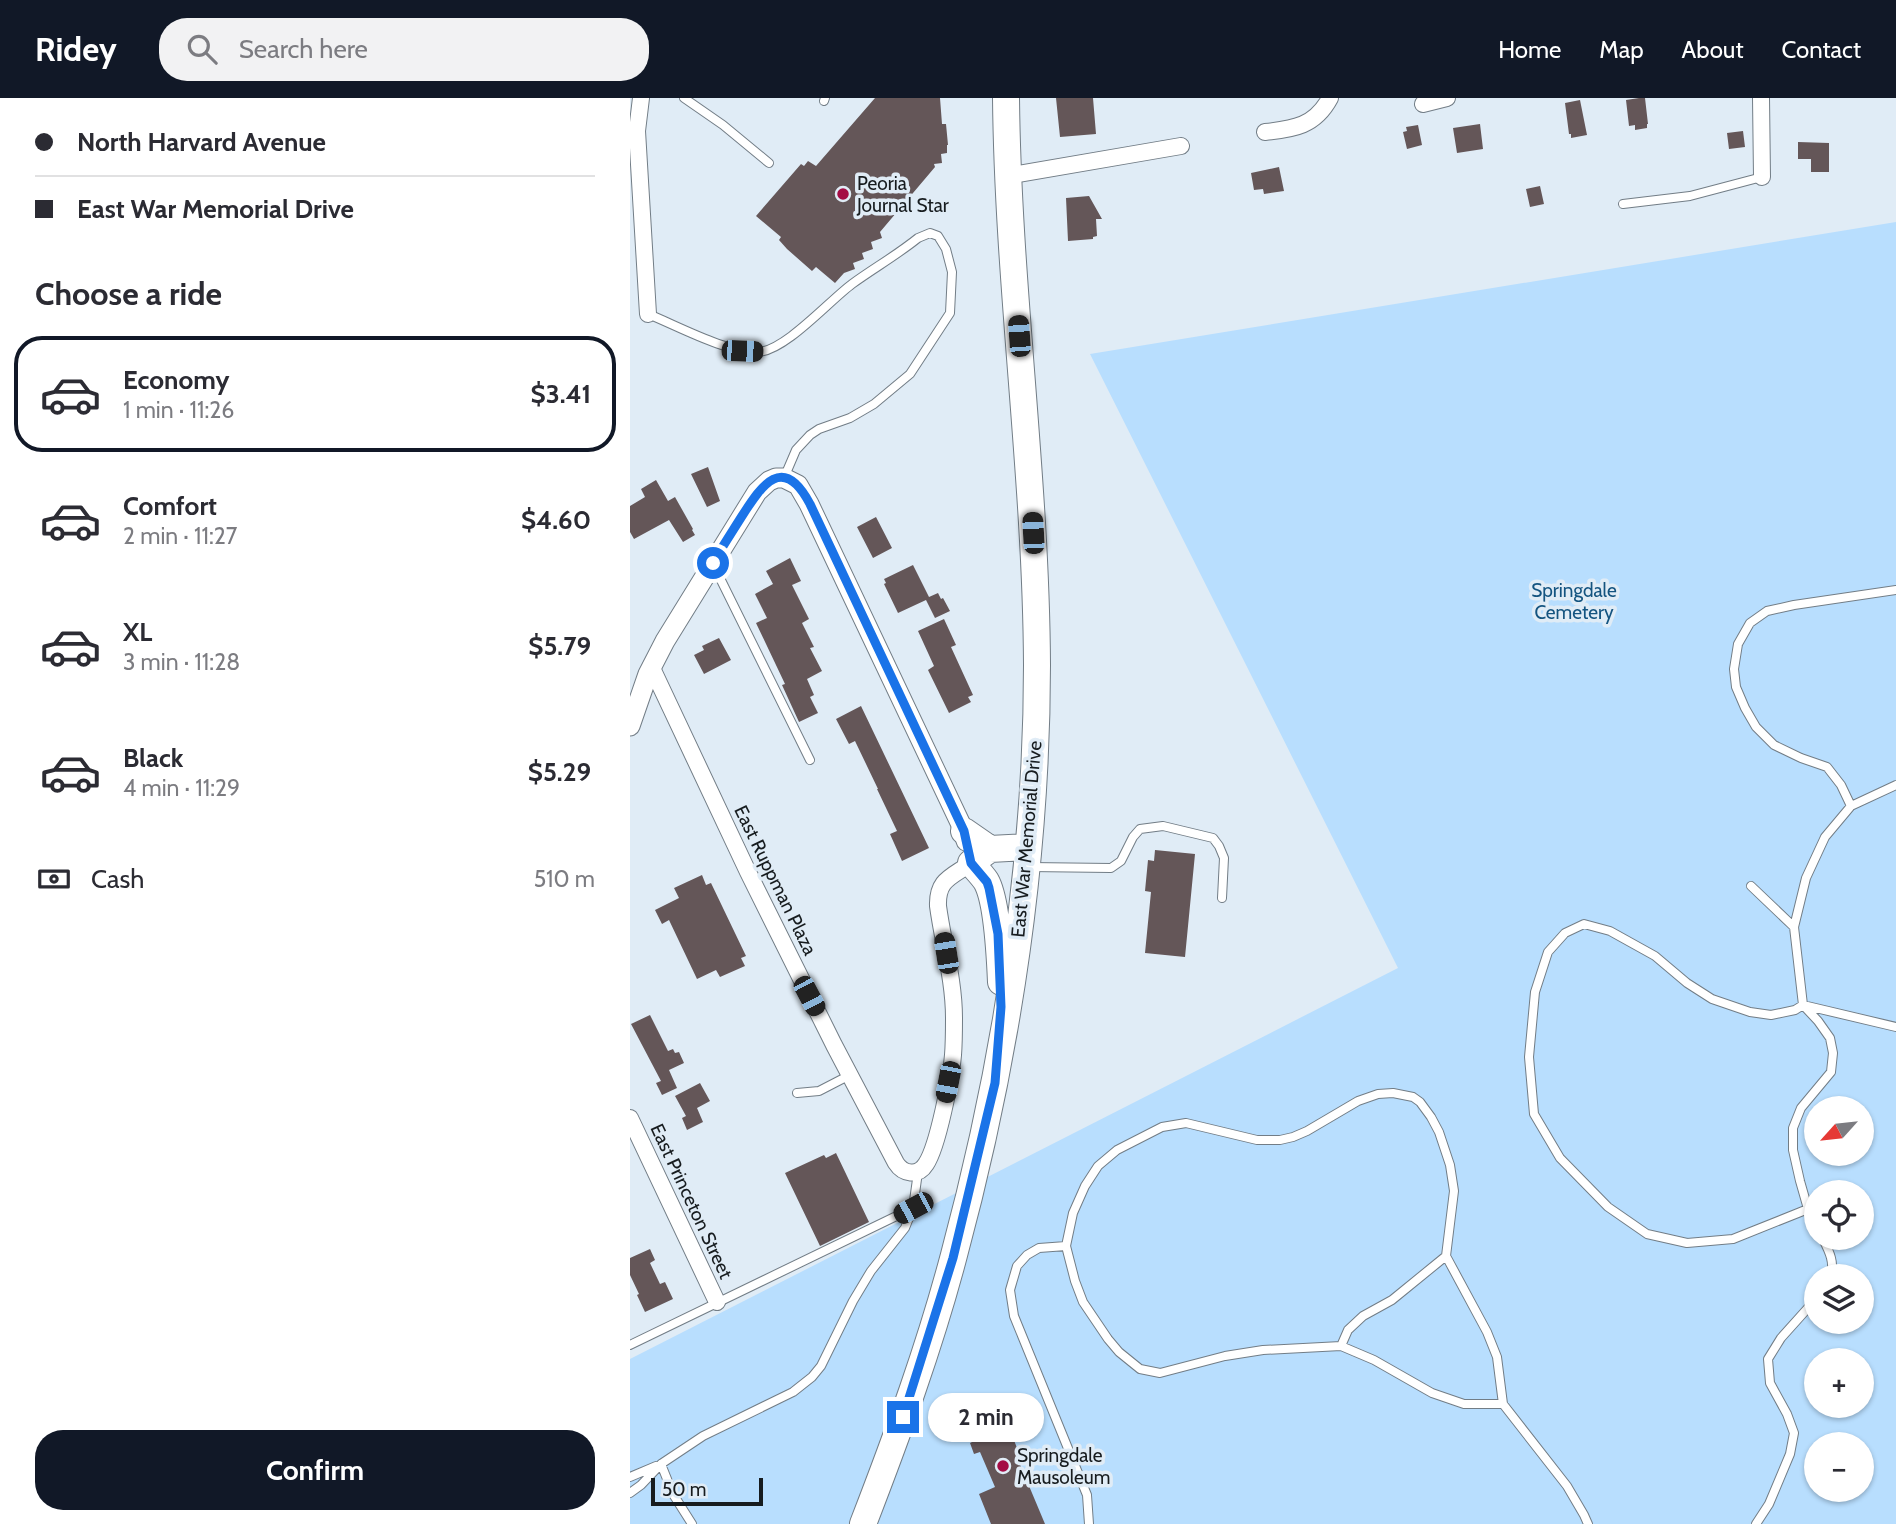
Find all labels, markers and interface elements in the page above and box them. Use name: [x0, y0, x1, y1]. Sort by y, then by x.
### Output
search box: [159, 18, 649, 81]
text: Ridey: [35, 29, 117, 69]
icon: search: [183, 30, 221, 68]
text: Search here: [239, 33, 368, 65]
text: Home: [1498, 35, 1561, 64]
text: Map: [1599, 35, 1644, 64]
text: About: [1682, 35, 1744, 64]
text: Contact: [1782, 35, 1861, 64]
text: North Harvard Avenue: [77, 126, 326, 158]
place label: Peoria Journal Star: [856, 172, 949, 217]
marker: Peoria Journal Star: [835, 186, 851, 202]
text: East War Memorial Drive: [77, 193, 354, 225]
text: Choose a ride: [35, 274, 222, 313]
car: [1008, 314, 1031, 358]
car: [721, 340, 764, 362]
icon: car: [39, 363, 102, 426]
text: Economy: [123, 364, 229, 396]
text: $3.41: [531, 378, 591, 410]
text: 1 min · 11:26: [123, 396, 234, 424]
icon: car: [39, 489, 102, 552]
text: Comfort: [123, 490, 217, 522]
text: $4.60: [521, 504, 591, 536]
car: [1022, 511, 1045, 555]
text: 2 min · 11:27: [123, 522, 237, 550]
route start: [697, 547, 729, 579]
park label: Springdale Cemetery: [1531, 579, 1617, 624]
icon: car: [39, 615, 102, 678]
text: XL: [123, 616, 152, 648]
text: $5.79: [528, 630, 591, 662]
text: 3 min · 11:28: [123, 648, 240, 676]
street label: East War Memorial Drive: [1006, 739, 1047, 938]
icon: car: [39, 741, 102, 804]
text: Black: [123, 742, 183, 774]
text: $5.29: [528, 756, 591, 788]
text: 4 min · 11:29: [123, 774, 240, 802]
street label: East Ruppman Plaza: [729, 802, 822, 959]
icon: cash: [35, 860, 73, 898]
text: Cash: [91, 863, 144, 895]
text: 510 m: [534, 865, 595, 893]
car: [933, 931, 960, 975]
car: [790, 973, 829, 1019]
car: [934, 1059, 963, 1105]
north arrow: [1804, 1096, 1874, 1166]
map controls: [1804, 1096, 1874, 1502]
street label: East Princeton Street: [646, 1120, 738, 1283]
button: locate: [1804, 1180, 1874, 1250]
car: [890, 1189, 937, 1227]
button: layers: [1804, 1264, 1874, 1334]
button: +: [1804, 1348, 1874, 1418]
callout: 2 min: [928, 1392, 1043, 1442]
route end: [887, 1401, 919, 1433]
text: 2 min: [958, 1403, 1014, 1431]
button: Confirm: [35, 1430, 595, 1510]
button: −: [1804, 1432, 1874, 1502]
place label: Springdale Mausoleum: [1017, 1444, 1110, 1489]
marker: Springdale Mausoleum: [995, 1458, 1011, 1474]
scale bar: [651, 1475, 763, 1507]
text: 50 m: [662, 1478, 706, 1501]

